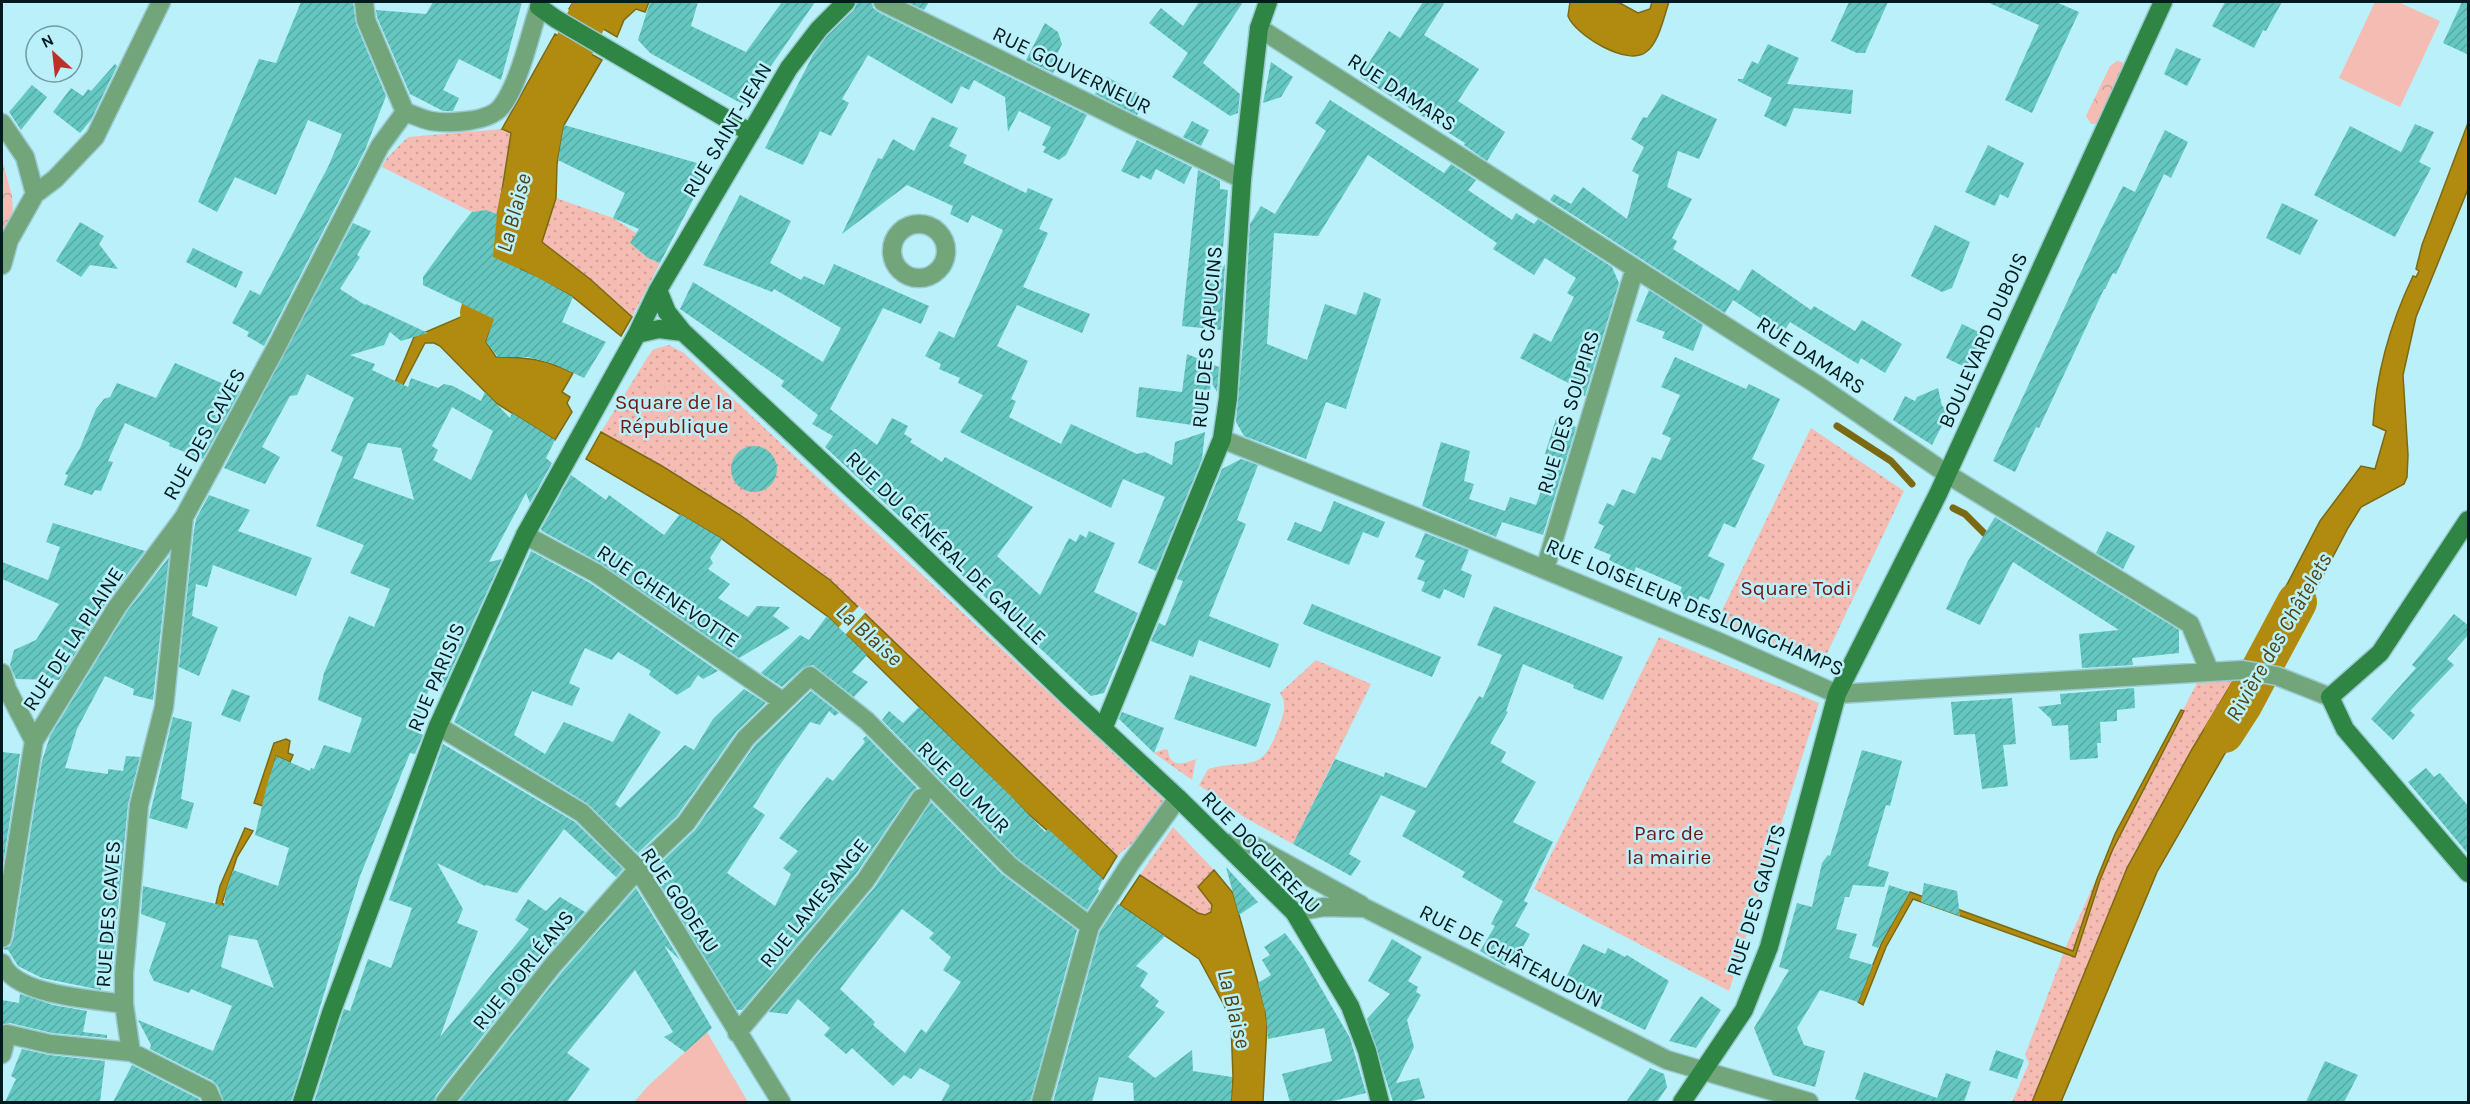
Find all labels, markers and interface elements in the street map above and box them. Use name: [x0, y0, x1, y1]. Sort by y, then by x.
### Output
street label: RUE GOUVERNEUR: [989, 21, 1155, 119]
north arrow: [24, 24, 84, 84]
text: N: [38, 30, 57, 52]
street label: RUE DAMARS: [1343, 48, 1461, 136]
street label: RUE SAINT-JEAN: [677, 58, 777, 202]
water label: La Blaise: [491, 171, 537, 255]
street label: RUE DES CAPUCINS: [1187, 245, 1227, 429]
street label: BOULEVARD DUBOIS: [1933, 249, 2033, 431]
street label: RUE DAMARS: [1752, 311, 1870, 399]
street label: RUE DES SOUPIRS: [1532, 327, 1604, 497]
street label: RUE DES CAVES: [158, 364, 250, 504]
park label: Square de la République: [615, 390, 733, 438]
street label: RUE DU GÉNÉRAL DE GAULLE: [841, 446, 1051, 650]
street label: RUE LOISELEUR DESLONGCHAMPS: [1543, 533, 1847, 681]
street label: RUE CHENEVOTTE: [592, 540, 744, 652]
water label: Rivière des Châtelets: [2220, 548, 2338, 726]
street label: RUE DE LA PLAINE: [18, 563, 128, 715]
park label: Square Todi: [1740, 576, 1852, 600]
water label: La Blaise: [830, 598, 908, 672]
street label: RUE PARISIS: [402, 619, 470, 735]
street label: RUE DU MUR: [913, 736, 1015, 838]
street label: RUE DOGUEREAU: [1197, 786, 1325, 918]
park label: Parc de la mairie: [1627, 821, 1711, 869]
street label: RUE DES GAULTS: [1721, 821, 1791, 979]
street label: RUE LAMESANGE: [755, 834, 873, 972]
street label: RUE DES CAVES: [91, 840, 125, 988]
street label: RUE GODEAU: [636, 843, 724, 957]
street label: RUE DE CHÂTEAUDUN: [1415, 899, 1607, 1013]
street label: RUE D'ORLÉANS: [467, 905, 579, 1035]
water label: La Blaise: [1212, 967, 1256, 1051]

